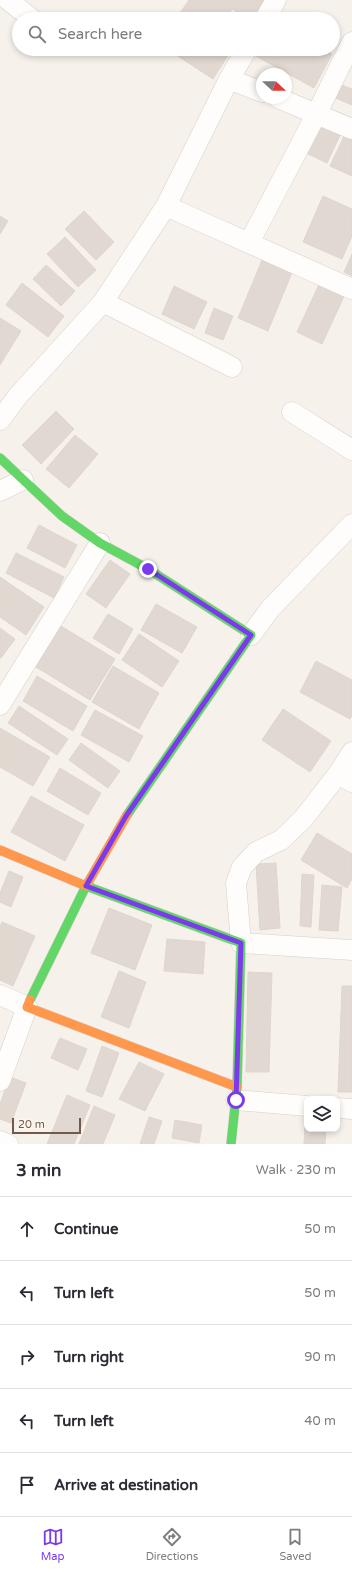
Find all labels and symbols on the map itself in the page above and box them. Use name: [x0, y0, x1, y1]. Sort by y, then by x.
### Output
north arrow: [256, 68, 292, 104]
route end: [139, 560, 157, 578]
route start: [227, 1091, 245, 1109]
scale bar: [12, 1116, 81, 1135]

